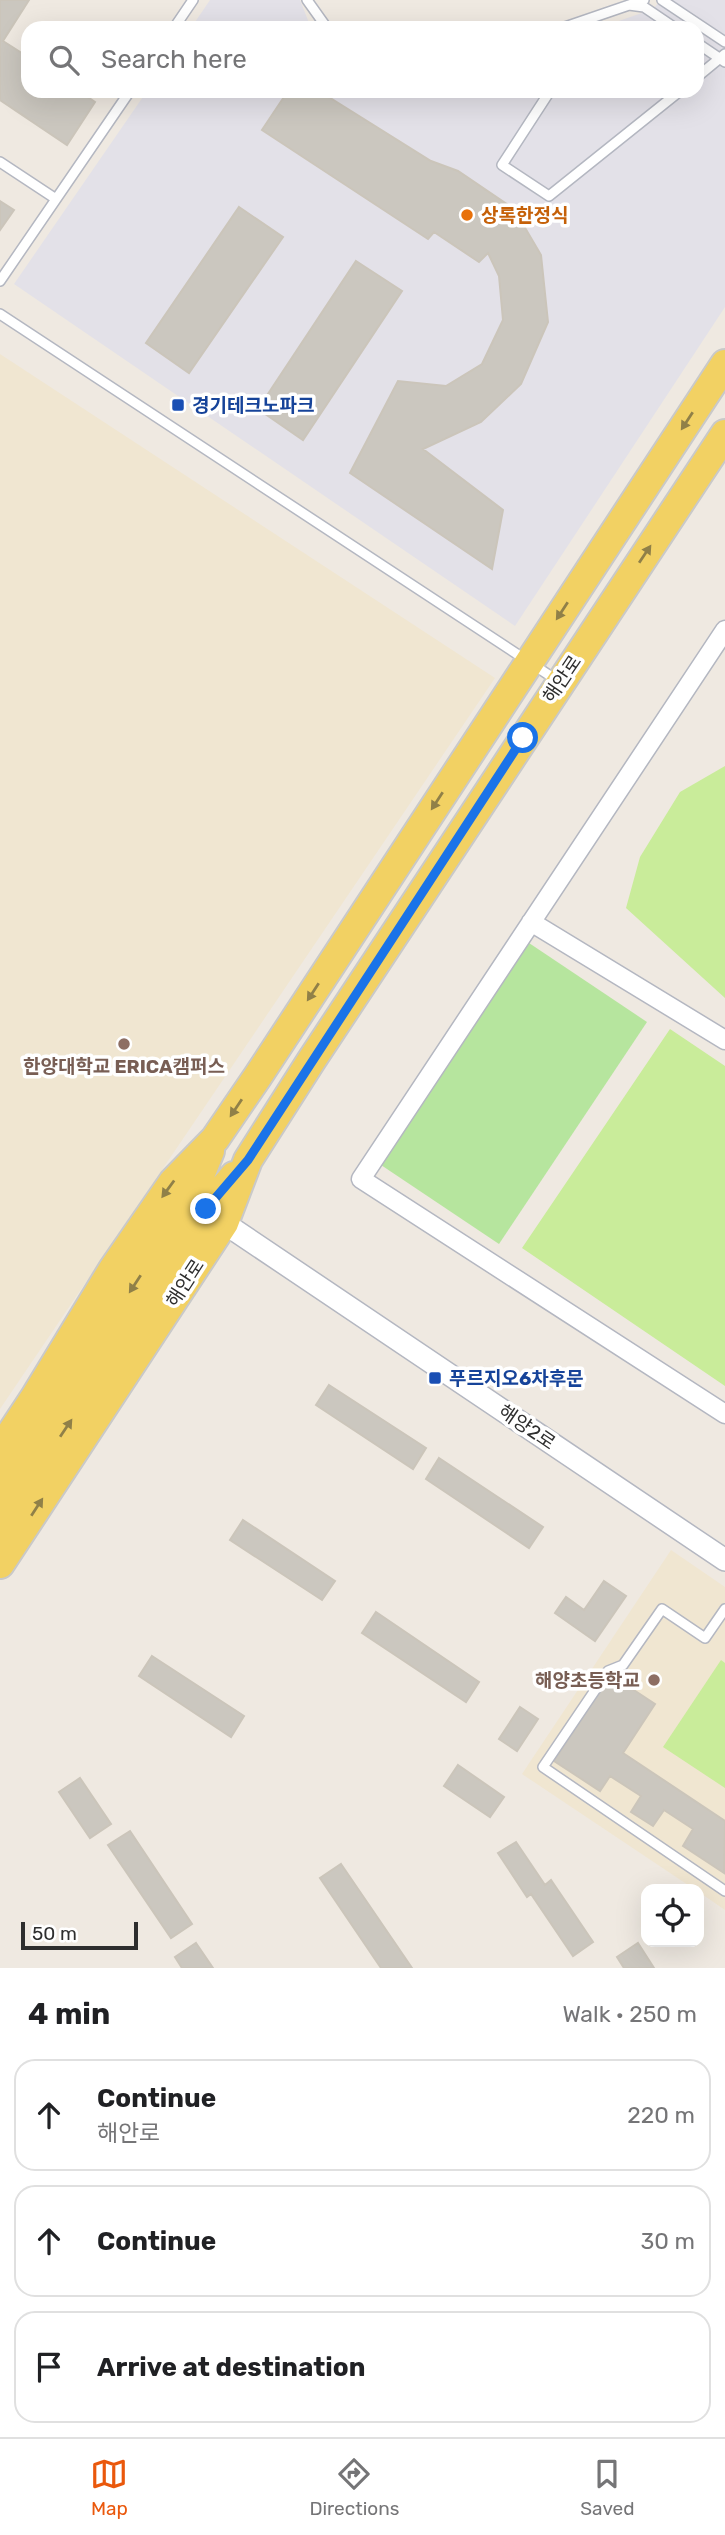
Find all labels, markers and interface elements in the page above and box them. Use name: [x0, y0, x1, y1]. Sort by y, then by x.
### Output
search box: [21, 21, 704, 98]
icon: search: [45, 41, 83, 79]
text: Search here: [101, 44, 247, 75]
place label: 상록한정식: [481, 204, 568, 227]
marker: 상록한정식: [459, 207, 475, 223]
place label: 경기테크노파크: [192, 394, 314, 417]
marker: 경기테크노파크: [170, 397, 186, 413]
one-way arrow: [681, 411, 694, 431]
one-way arrow: [638, 545, 652, 563]
one-way arrow: [555, 602, 569, 620]
street label: 해안로: [538, 651, 586, 707]
route start: [507, 722, 538, 753]
one-way arrow: [431, 792, 444, 811]
one-way arrow: [306, 983, 320, 1001]
marker: 한양대학교 ERICA캠퍼스: [116, 1036, 132, 1052]
place label: 한양대학교 ERICA캠퍼스: [23, 1055, 225, 1078]
one-way arrow: [229, 1099, 243, 1117]
one-way arrow: [162, 1180, 176, 1198]
route end: [190, 1193, 221, 1224]
street label: 해안로: [161, 1255, 209, 1311]
one-way arrow: [128, 1275, 142, 1293]
place label: 푸르지오6차후문: [449, 1367, 584, 1390]
marker: 푸르지오6차후문: [427, 1370, 443, 1386]
street label: 해양2로: [494, 1400, 560, 1454]
one-way arrow: [59, 1419, 73, 1437]
one-way arrow: [31, 1497, 44, 1517]
place label: 해양초등학교: [535, 1669, 640, 1692]
marker: 해양초등학교: [646, 1672, 662, 1688]
map controls: [641, 1884, 704, 1947]
button: locate: [641, 1884, 704, 1947]
scale bar: [21, 1919, 138, 1951]
text: 50 m: [32, 1922, 77, 1945]
text: 4 min: [28, 1996, 110, 2032]
text: Walk · 250 m: [562, 2000, 697, 2028]
text: Continue: [97, 2083, 216, 2114]
icon: ahead: [30, 2096, 68, 2134]
text: 220 m: [627, 2101, 695, 2129]
text: 해안로: [97, 2119, 160, 2147]
icon: ahead: [30, 2222, 68, 2260]
text: Continue: [97, 2226, 216, 2257]
text: 30 m: [640, 2227, 695, 2255]
icon: arrive: [30, 2348, 68, 2386]
text: Arrive at destination: [97, 2352, 365, 2383]
tab: Map: [90, 2455, 128, 2520]
tab: Directions: [309, 2455, 399, 2520]
tab: Saved: [580, 2455, 635, 2520]

